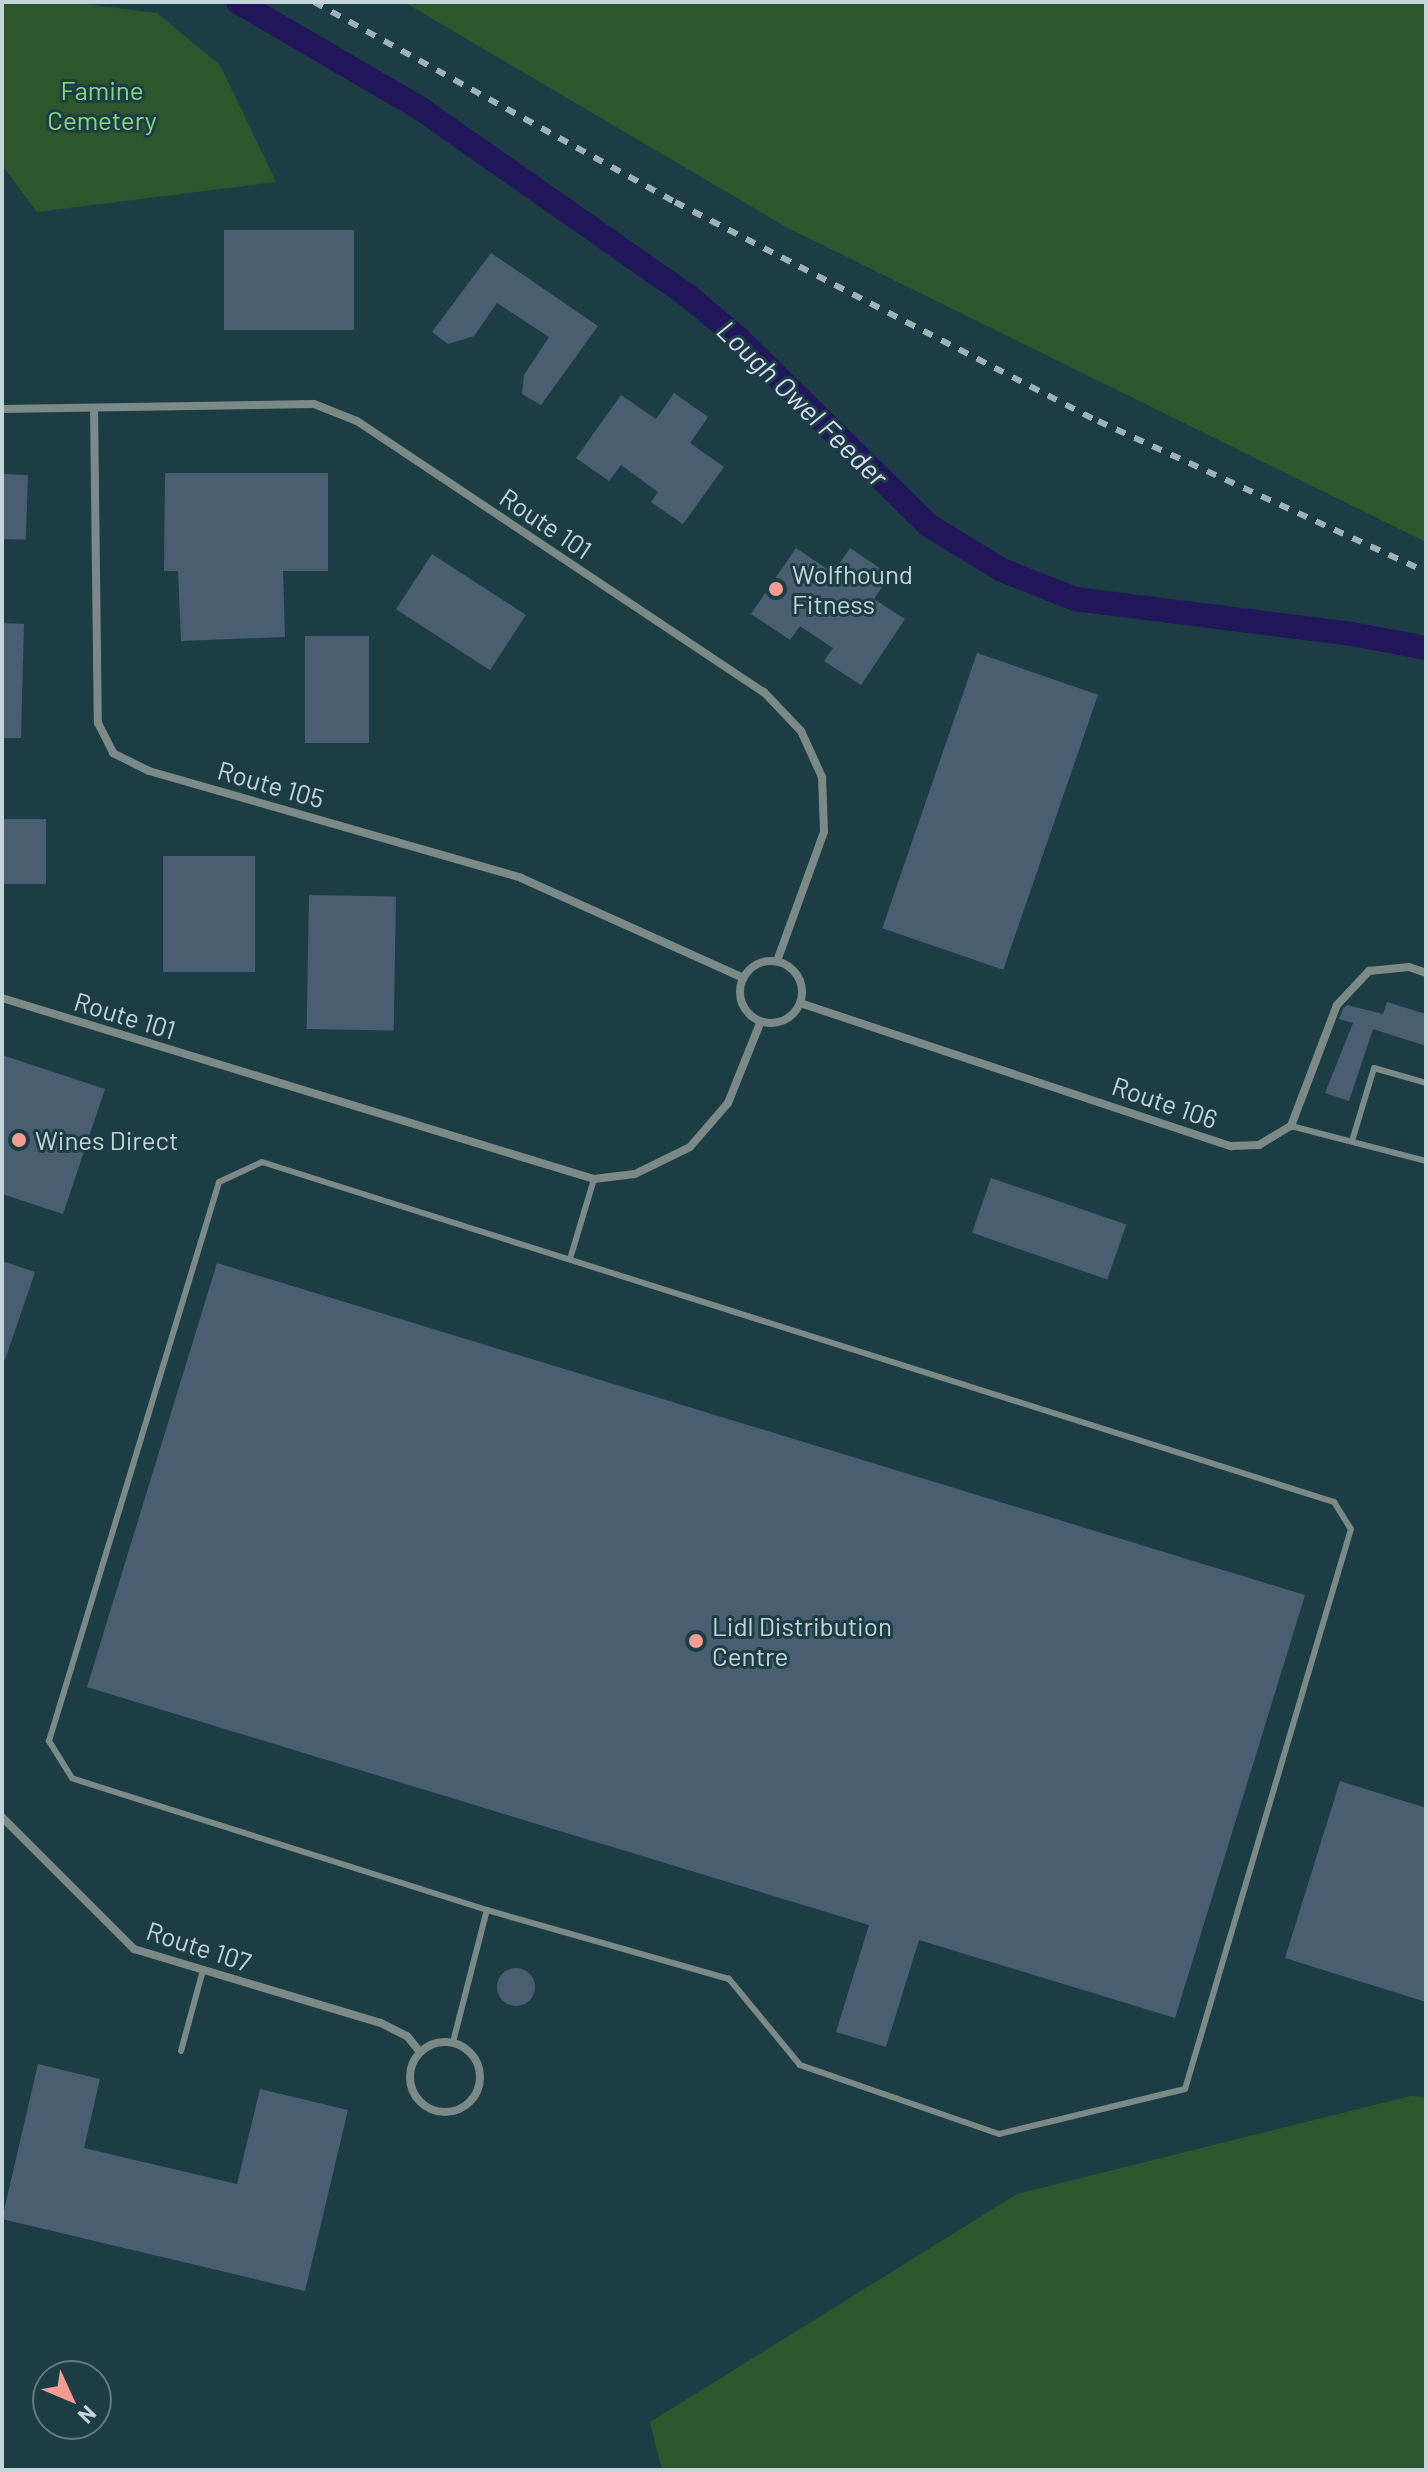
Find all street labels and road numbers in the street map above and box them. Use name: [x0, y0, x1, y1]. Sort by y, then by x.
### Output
street label: Route 101: [494, 481, 598, 565]
street label: Route 105: [214, 754, 328, 814]
street label: Route 101: [71, 985, 179, 1045]
street label: Route 106: [1108, 1069, 1222, 1135]
street label: Route 107: [143, 1914, 255, 1978]

